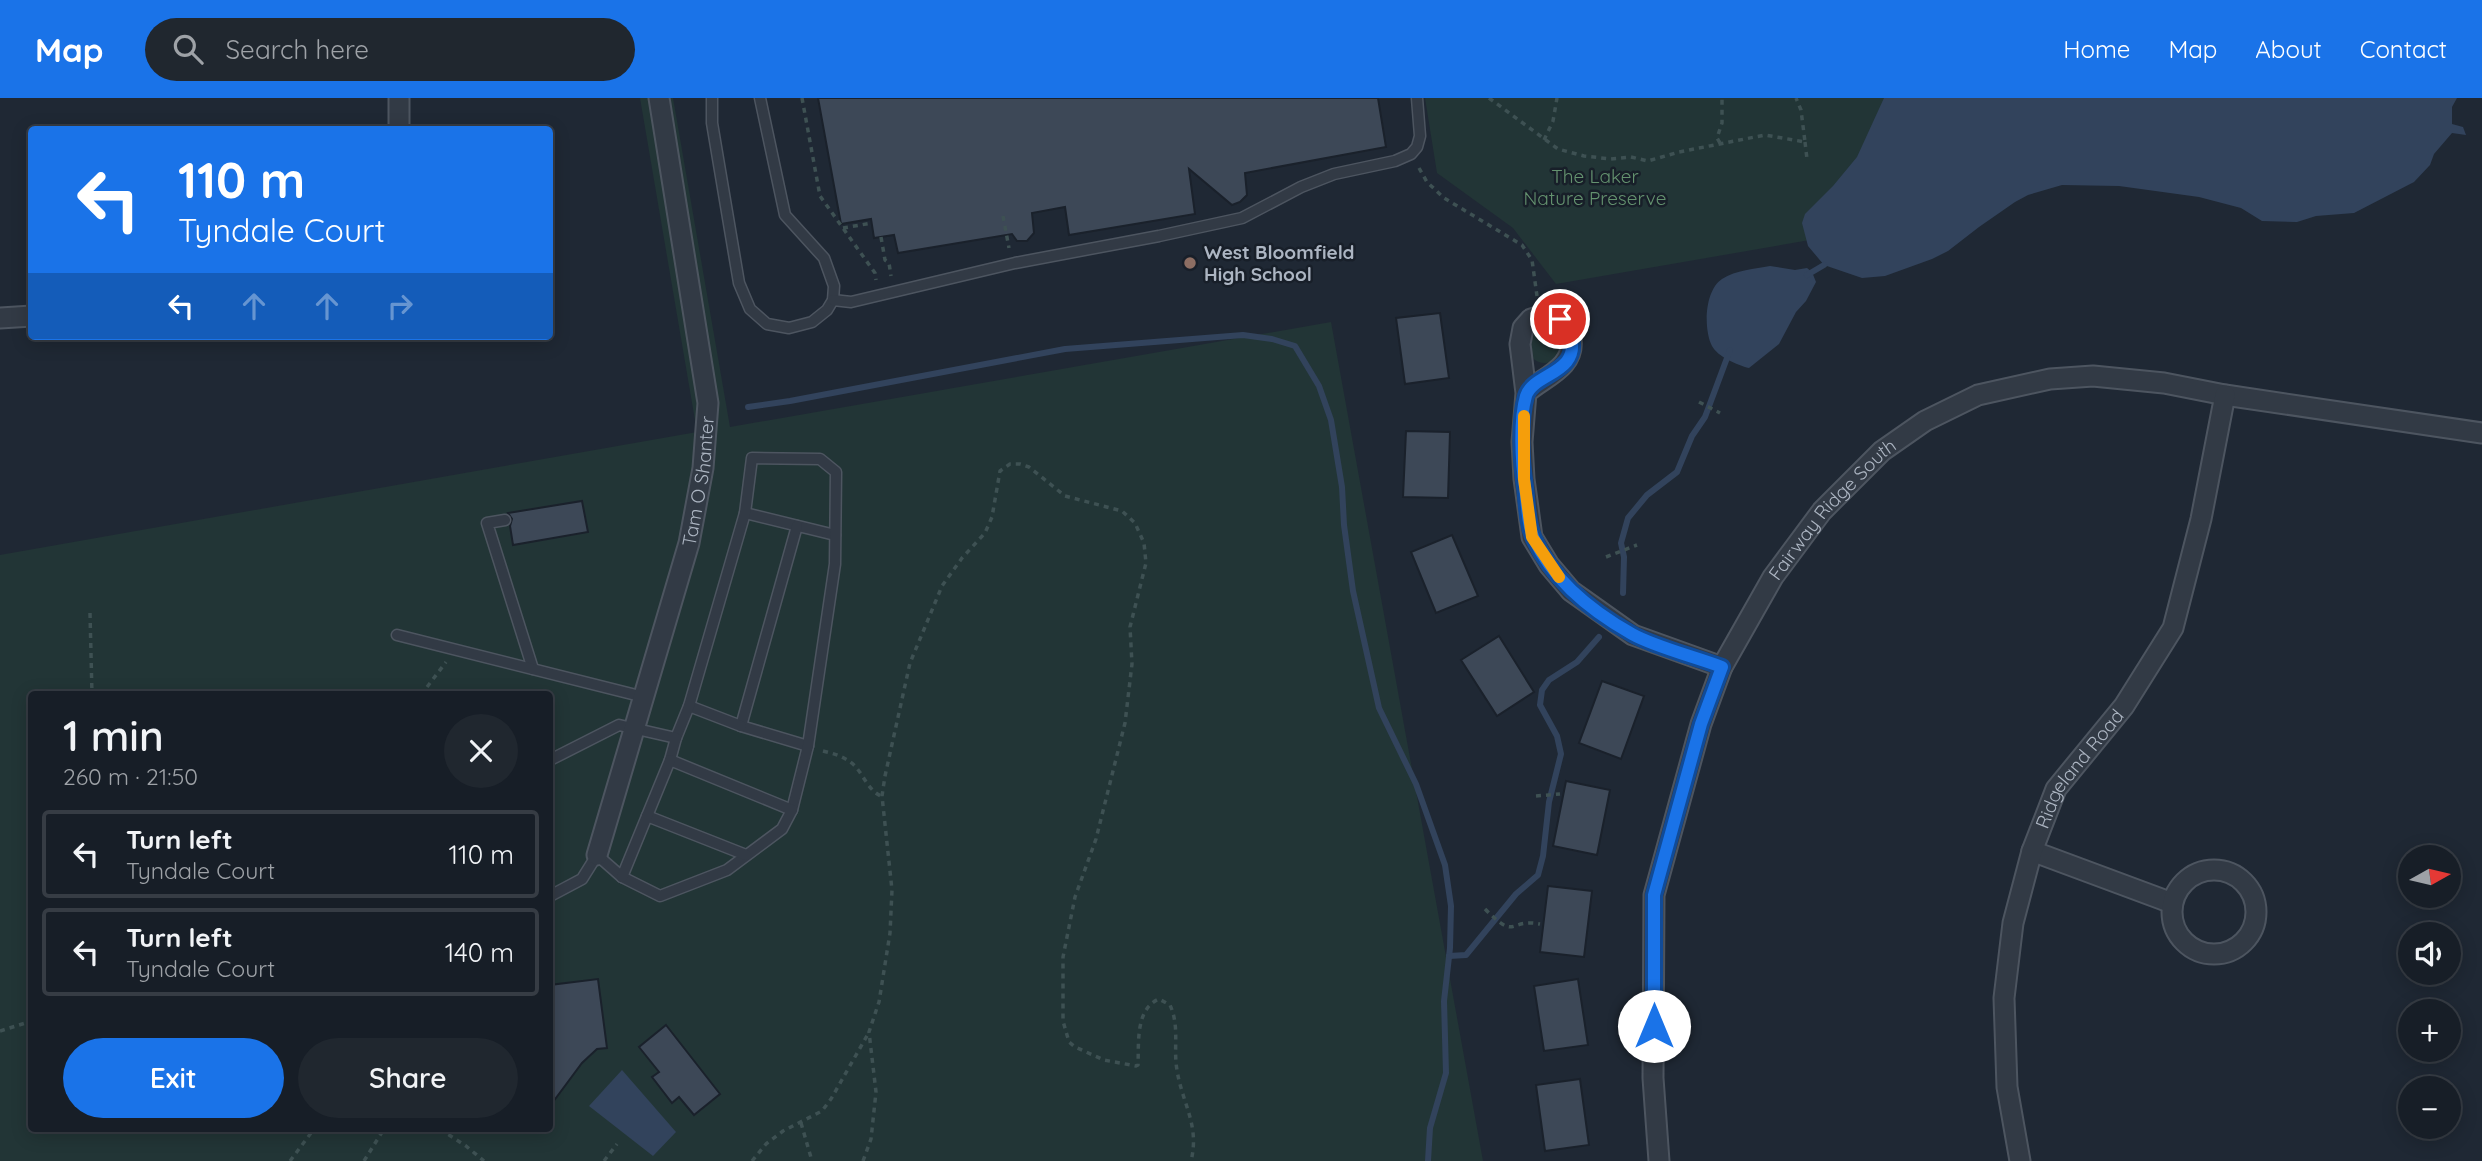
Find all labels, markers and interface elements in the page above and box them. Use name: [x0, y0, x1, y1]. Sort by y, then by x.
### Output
search box: [145, 18, 635, 81]
text: Map: [35, 29, 103, 70]
icon: search: [169, 30, 207, 68]
text: Search here: [225, 33, 369, 66]
text: Home: [2063, 34, 2130, 64]
text: Map: [2168, 34, 2217, 64]
text: About: [2255, 34, 2322, 64]
text: Contact: [2360, 34, 2447, 64]
text: 110 m: [178, 149, 305, 210]
icon: left: [63, 154, 154, 245]
park label: The Laker Nature Preserve: [1524, 164, 1666, 210]
text: Tyndale Court: [178, 210, 385, 250]
place label: West Bloomfield High School: [1204, 240, 1355, 286]
marker: West Bloomfield High School: [1182, 255, 1198, 271]
icon: left: [162, 287, 200, 325]
icon: ahead: [235, 287, 273, 325]
icon: ahead: [308, 287, 346, 325]
icon: right: [381, 287, 419, 325]
pin: [1530, 289, 1590, 349]
icon: arrive: [1541, 300, 1579, 338]
street label: Tam O Shanter: [677, 414, 719, 548]
street label: Fairway Ridge South: [1763, 433, 1901, 585]
street label: Ridgeland Road: [2030, 704, 2129, 832]
text: 1 min: [63, 709, 164, 762]
button: close: [444, 714, 518, 788]
text: 260 m · 21:50: [63, 762, 198, 791]
text: Turn left: [126, 823, 233, 856]
icon: left: [67, 835, 105, 873]
text: 110 m: [448, 838, 514, 871]
north arrow: [2398, 845, 2460, 908]
map controls: [2398, 845, 2461, 1139]
text: Tyndale Court: [126, 856, 275, 885]
text: Turn left: [126, 921, 233, 954]
button: sound: [2398, 922, 2461, 985]
icon: left: [67, 933, 105, 971]
text: 140 m: [445, 936, 514, 969]
text: Tyndale Court: [126, 954, 275, 983]
position arrow: [1617, 989, 1691, 1063]
button: +: [2398, 999, 2461, 1062]
button: Exit: [63, 1038, 284, 1118]
button: Share: [298, 1038, 518, 1118]
button: −: [2398, 1076, 2461, 1139]

